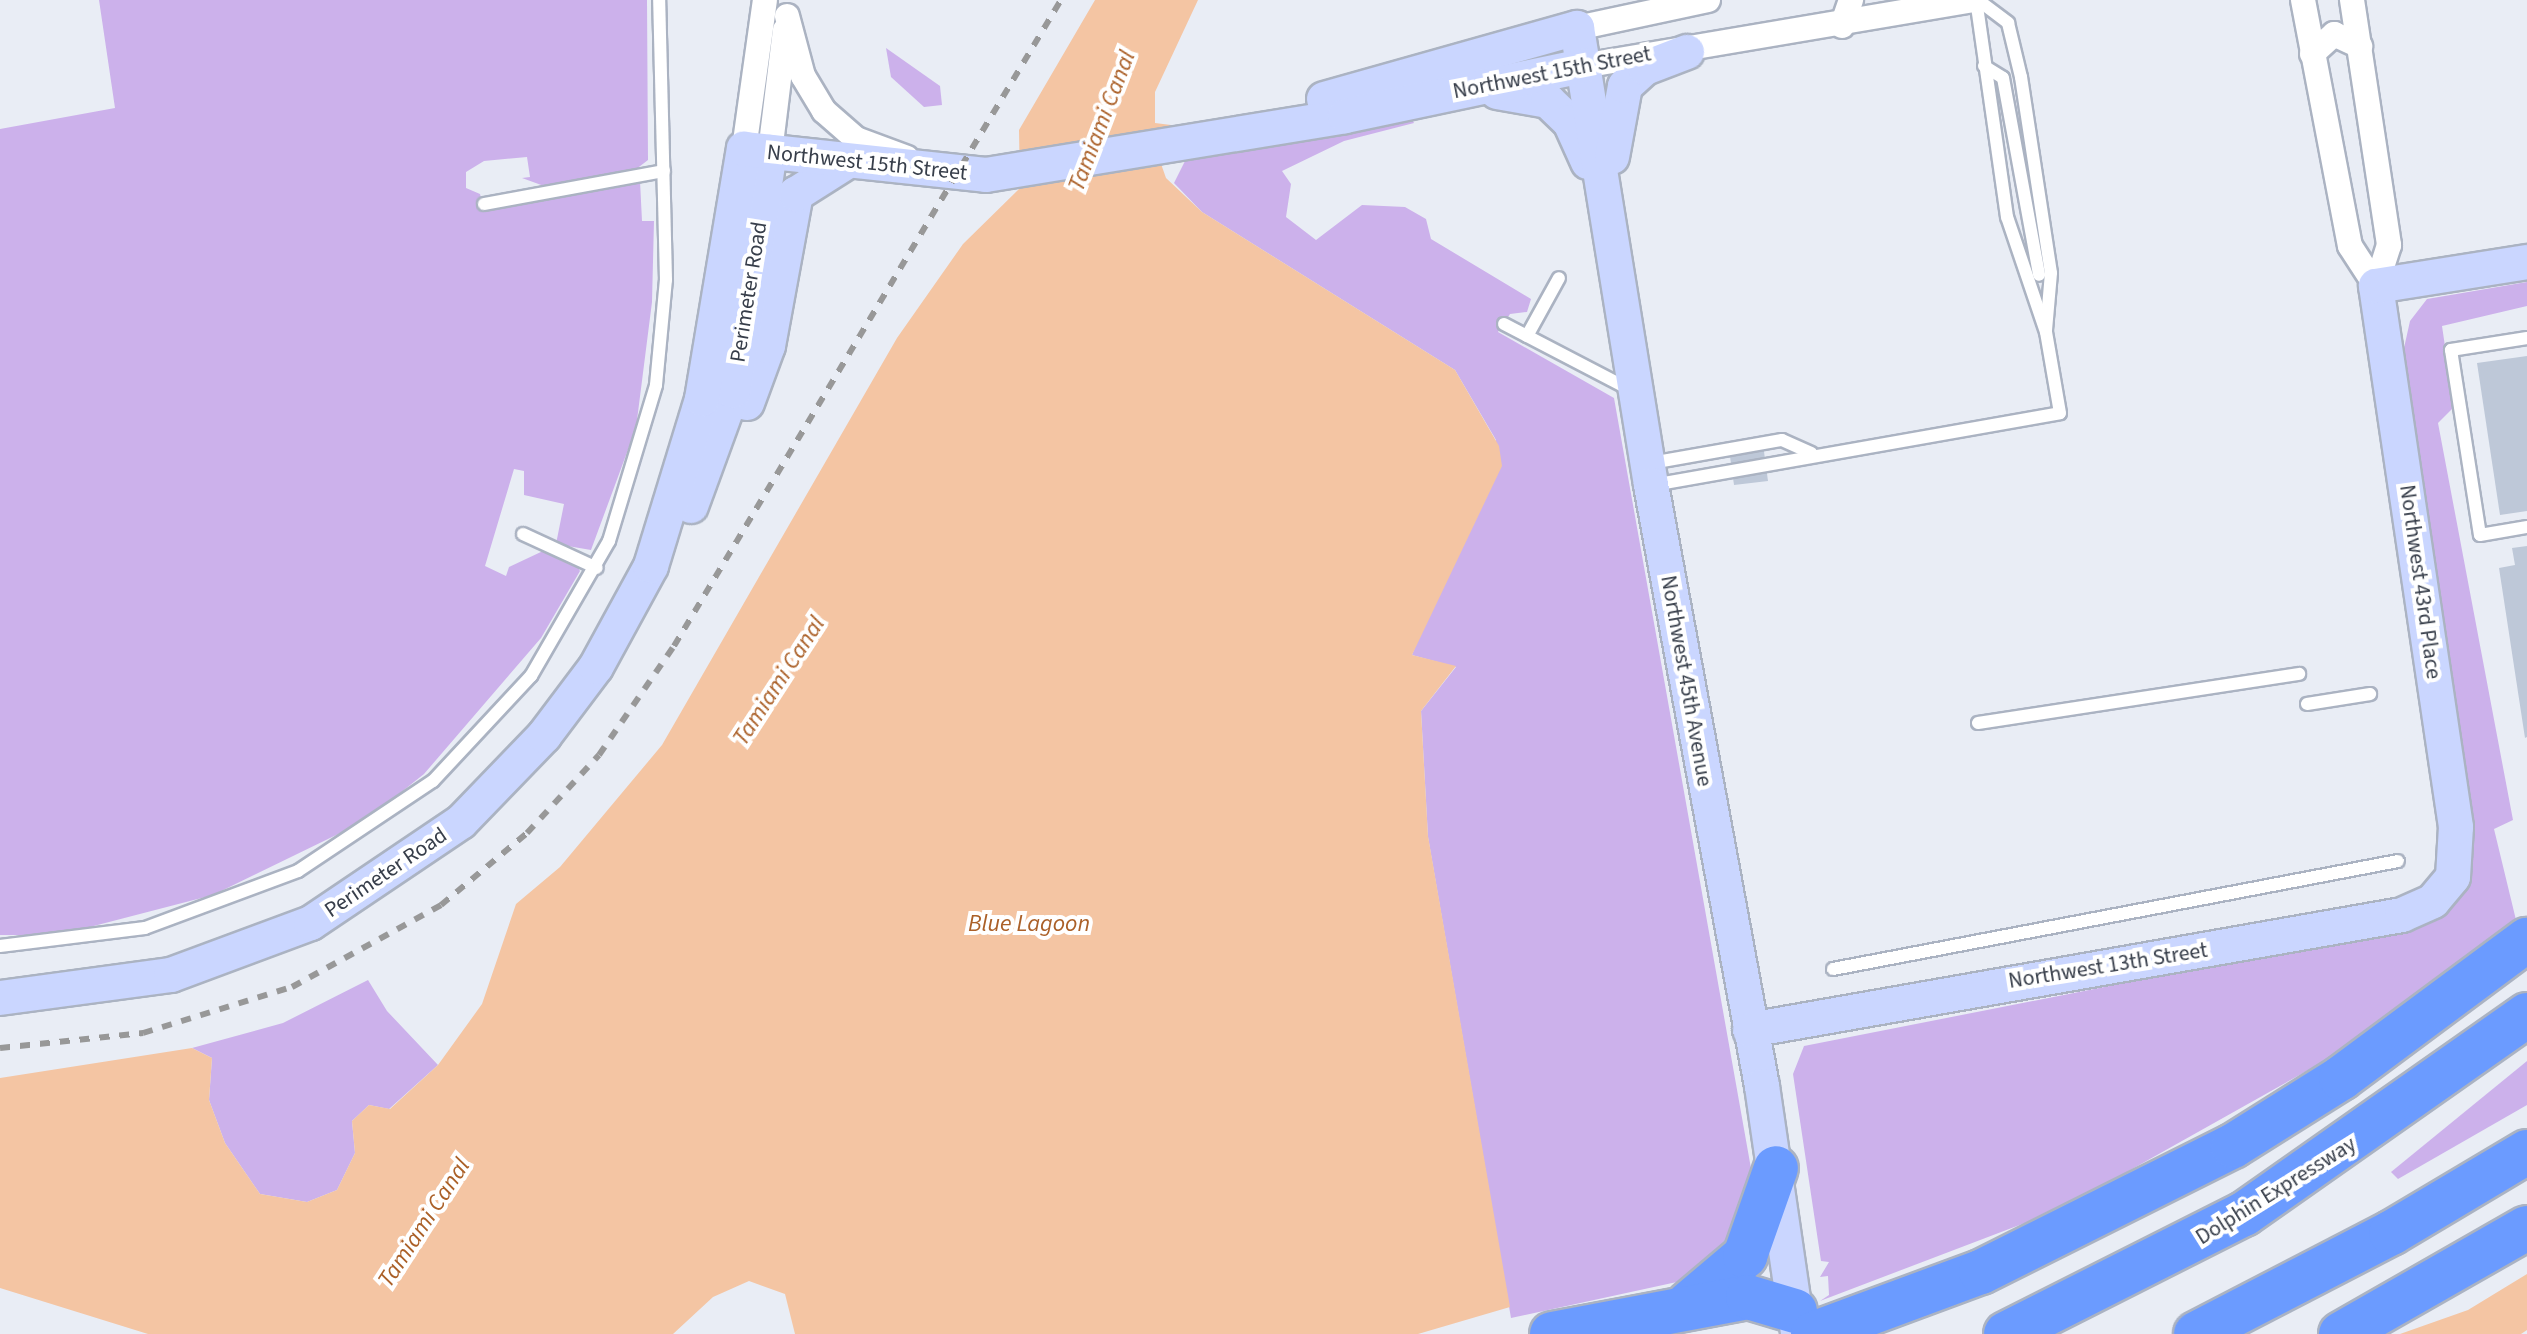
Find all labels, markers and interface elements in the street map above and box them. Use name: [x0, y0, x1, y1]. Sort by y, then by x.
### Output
street label: Northwest 15th Street: [1451, 41, 1653, 105]
water label: Tamiami Canal: [1062, 47, 1142, 195]
street label: Northwest 15th Street: [766, 139, 968, 187]
street label: Perimeter Road: [725, 220, 773, 364]
street label: Northwest 43rd Place: [2393, 483, 2447, 681]
street label: Northwest 45th Avenue: [1654, 573, 1718, 789]
water label: Tamiami Canal: [727, 611, 831, 751]
street label: Perimeter Road: [320, 822, 452, 924]
water label: Blue Lagoon: [968, 910, 1090, 938]
street label: Northwest 13th Street: [2007, 937, 2209, 995]
street label: Dolphin Expressway: [2191, 1131, 2361, 1251]
water label: Tamiami Canal: [372, 1153, 476, 1293]

